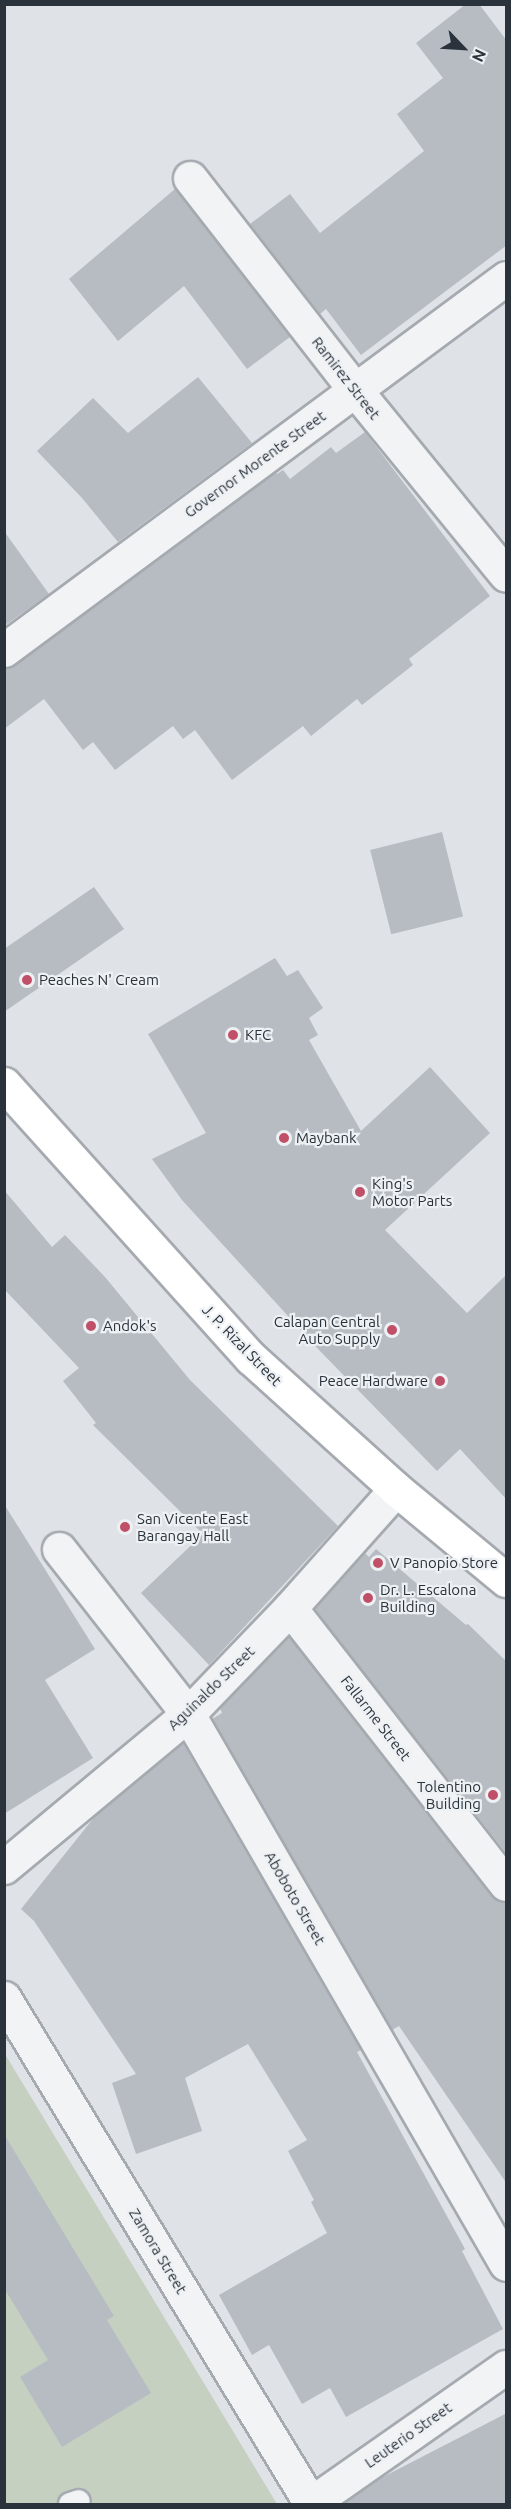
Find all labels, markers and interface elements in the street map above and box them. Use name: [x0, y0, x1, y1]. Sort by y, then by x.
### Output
north arrow: [433, 18, 493, 78]
text: N: [469, 46, 490, 65]
street label: Ramirez Street: [308, 333, 384, 423]
street label: Governor Morente Street: [181, 407, 329, 521]
place label: Peaches N' Cream: [39, 971, 159, 989]
marker: Peaches N' Cream: [20, 973, 34, 987]
place label: KFC: [245, 1026, 271, 1044]
marker: KFC: [226, 1028, 240, 1042]
place label: Maybank: [296, 1129, 357, 1147]
marker: Maybank: [277, 1131, 291, 1145]
place label: King's Motor Parts: [372, 1174, 452, 1209]
marker: King's Motor Parts: [353, 1185, 367, 1199]
street label: J. P. Rizal Street: [199, 1301, 285, 1389]
place label: Calapan Central Auto Supply: [274, 1312, 380, 1347]
place label: Andok's: [103, 1317, 157, 1335]
marker: Andok's: [84, 1319, 98, 1333]
marker: Calapan Central Auto Supply: [385, 1323, 399, 1337]
place label: Peace Hardware: [319, 1372, 428, 1390]
marker: Peace Hardware: [433, 1374, 447, 1388]
place label: San Vicente East Barangay Hall: [137, 1509, 248, 1544]
marker: San Vicente East Barangay Hall: [118, 1520, 132, 1534]
place label: V Panopio Store: [390, 1554, 498, 1572]
marker: V Panopio Store: [371, 1556, 385, 1570]
place label: Dr. L. Escalona Building: [380, 1580, 476, 1615]
marker: Dr. L. Escalona Building: [361, 1591, 375, 1605]
street label: Aguinaldo Street: [164, 1642, 258, 1734]
street label: Fallarme Street: [337, 1672, 415, 1764]
place label: Tolentino Building: [417, 1777, 481, 1812]
marker: Tolentino Building: [486, 1788, 500, 1802]
street label: Aboboto Street: [261, 1848, 329, 1948]
street label: Zamora Street: [125, 2205, 191, 2297]
street label: Leuterio Street: [361, 2398, 455, 2472]

